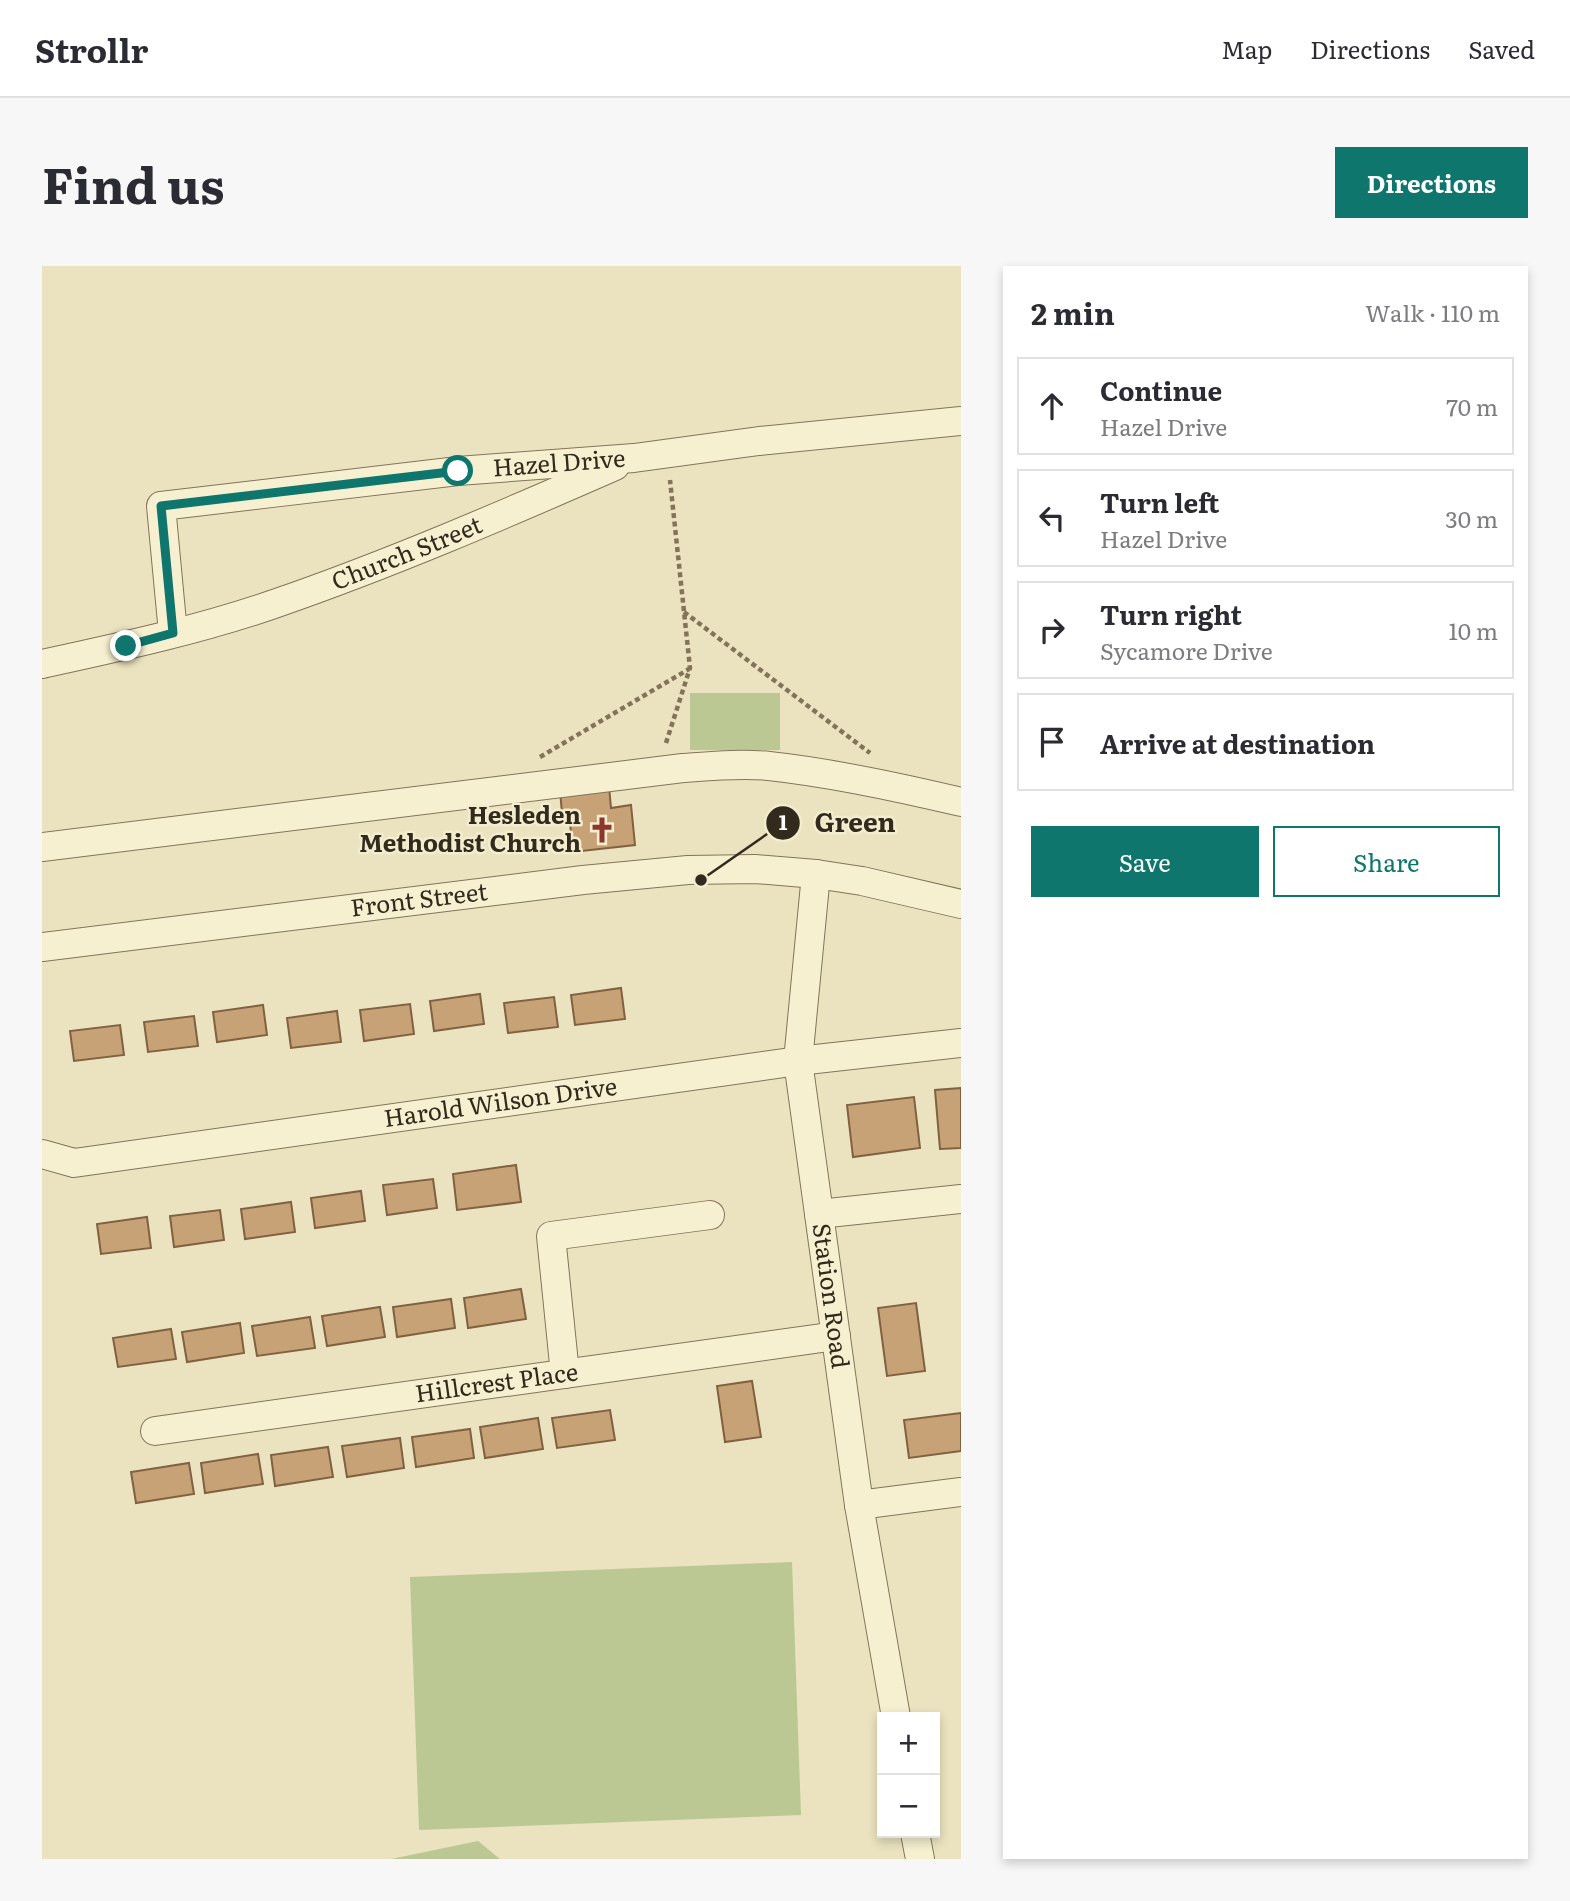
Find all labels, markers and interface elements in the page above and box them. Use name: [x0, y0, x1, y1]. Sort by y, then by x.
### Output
text: Strollr: [35, 24, 149, 73]
text: Map: [1221, 31, 1272, 66]
text: Directions: [1310, 31, 1430, 66]
text: Saved: [1468, 31, 1535, 66]
text: Find us: [42, 146, 225, 219]
button: Directions: [1335, 147, 1528, 218]
text: 2 min: [1031, 290, 1115, 334]
text: Walk · 110 m: [1365, 295, 1500, 329]
text: Continue: [1100, 370, 1222, 409]
icon: ahead: [1033, 387, 1071, 425]
text: 70 m: [1446, 389, 1498, 423]
text: Hazel Drive: [1100, 409, 1227, 443]
street label: Hazel Drive: [491, 439, 626, 483]
route start: [442, 455, 473, 486]
text: Turn left: [1100, 482, 1219, 521]
icon: left: [1033, 499, 1071, 537]
text: 30 m: [1445, 501, 1498, 535]
street label: Church Street: [326, 505, 487, 597]
text: Hazel Drive: [1100, 521, 1227, 555]
text: Turn right: [1100, 594, 1242, 633]
icon: right: [1033, 611, 1071, 649]
text: 10 m: [1448, 613, 1498, 647]
route end: [110, 630, 141, 661]
text: Sycamore Drive: [1100, 633, 1273, 667]
icon: arrive: [1033, 723, 1071, 761]
text: Arrive at destination: [1100, 723, 1375, 762]
place label: Hesleden Methodist Church: [359, 796, 581, 859]
callout: Green: [765, 799, 909, 846]
text: Green: [815, 801, 895, 840]
text: 1: [779, 805, 788, 836]
church icon: Hesleden Methodist Church: [587, 815, 617, 845]
button: Save: [1031, 826, 1259, 897]
button: Share: [1273, 826, 1500, 897]
street label: Front Street: [348, 872, 490, 924]
street label: Harold Wilson Drive: [381, 1067, 619, 1134]
street label: Station Road: [805, 1221, 860, 1371]
street label: Hillcrest Place: [413, 1352, 580, 1410]
map controls: [877, 1712, 940, 1838]
button: +: [877, 1712, 940, 1775]
button: −: [877, 1775, 940, 1838]

